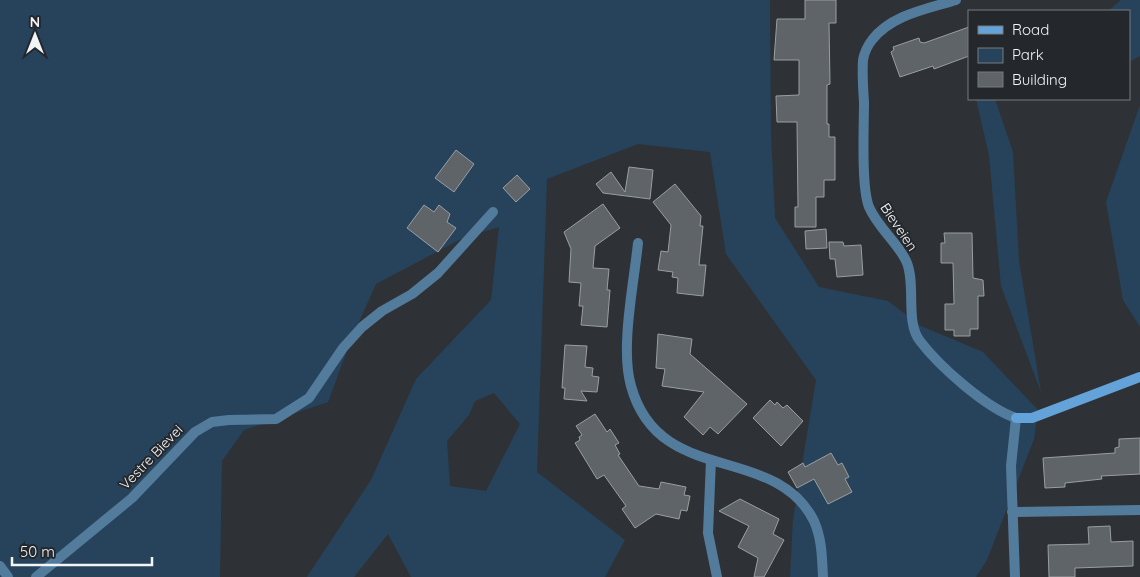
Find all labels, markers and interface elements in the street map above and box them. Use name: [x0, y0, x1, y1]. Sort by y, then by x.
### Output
north arrow: [10, 10, 60, 60]
legend: [968, 10, 1130, 100]
text: N: [30, 13, 40, 31]
text: Road: [1012, 20, 1049, 39]
text: Park: [1012, 45, 1044, 64]
text: Building: [1012, 70, 1067, 89]
street label: Bieveien: [876, 199, 922, 255]
street label: Vestre Bievei: [116, 421, 186, 493]
scale bar: [12, 534, 152, 566]
text: 50 m: [20, 542, 55, 561]

